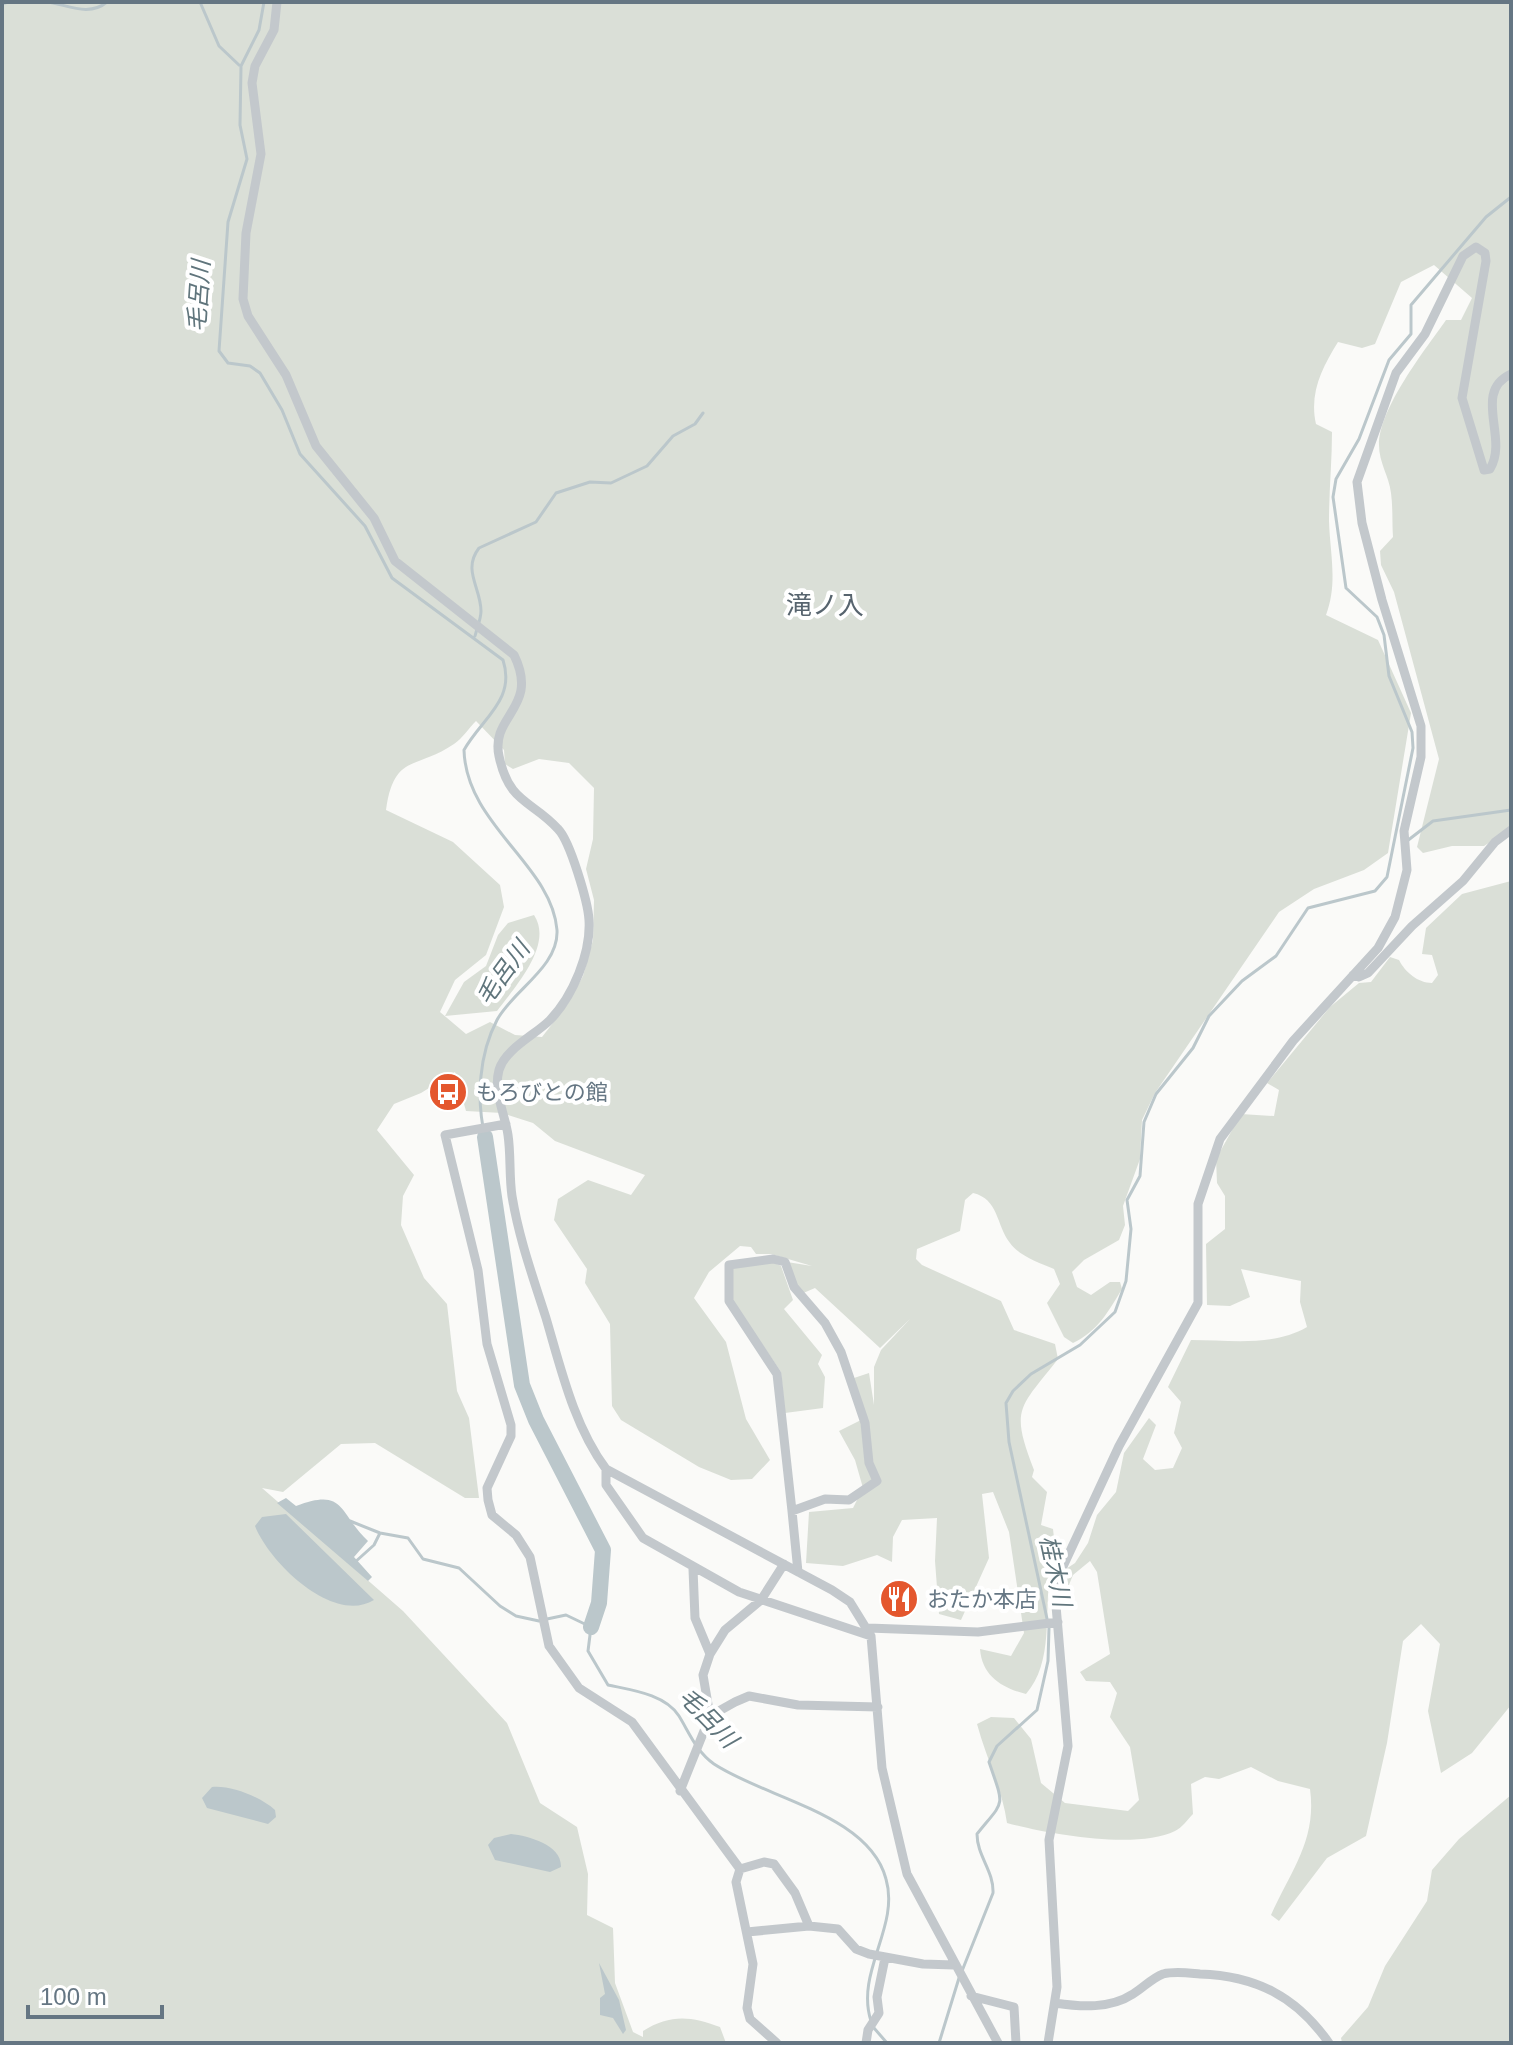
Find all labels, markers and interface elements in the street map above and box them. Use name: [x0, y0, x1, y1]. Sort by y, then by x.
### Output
water label: 毛呂川: [183, 256, 215, 333]
district label: 滝ノ入: [786, 590, 864, 620]
water label: 毛呂川: [471, 933, 536, 1010]
bus stop icon: もろびとの館: [427, 1071, 469, 1113]
place label: もろびとの館: [476, 1080, 608, 1105]
water label: 桂木川: [1035, 1533, 1077, 1612]
restaurant icon: おたか本店: [878, 1578, 920, 1620]
place label: おたか本店: [927, 1587, 1037, 1612]
water label: 毛呂川: [674, 1682, 745, 1755]
scale bar: [28, 1969, 162, 2019]
text: 100 m: [40, 1983, 107, 2010]

